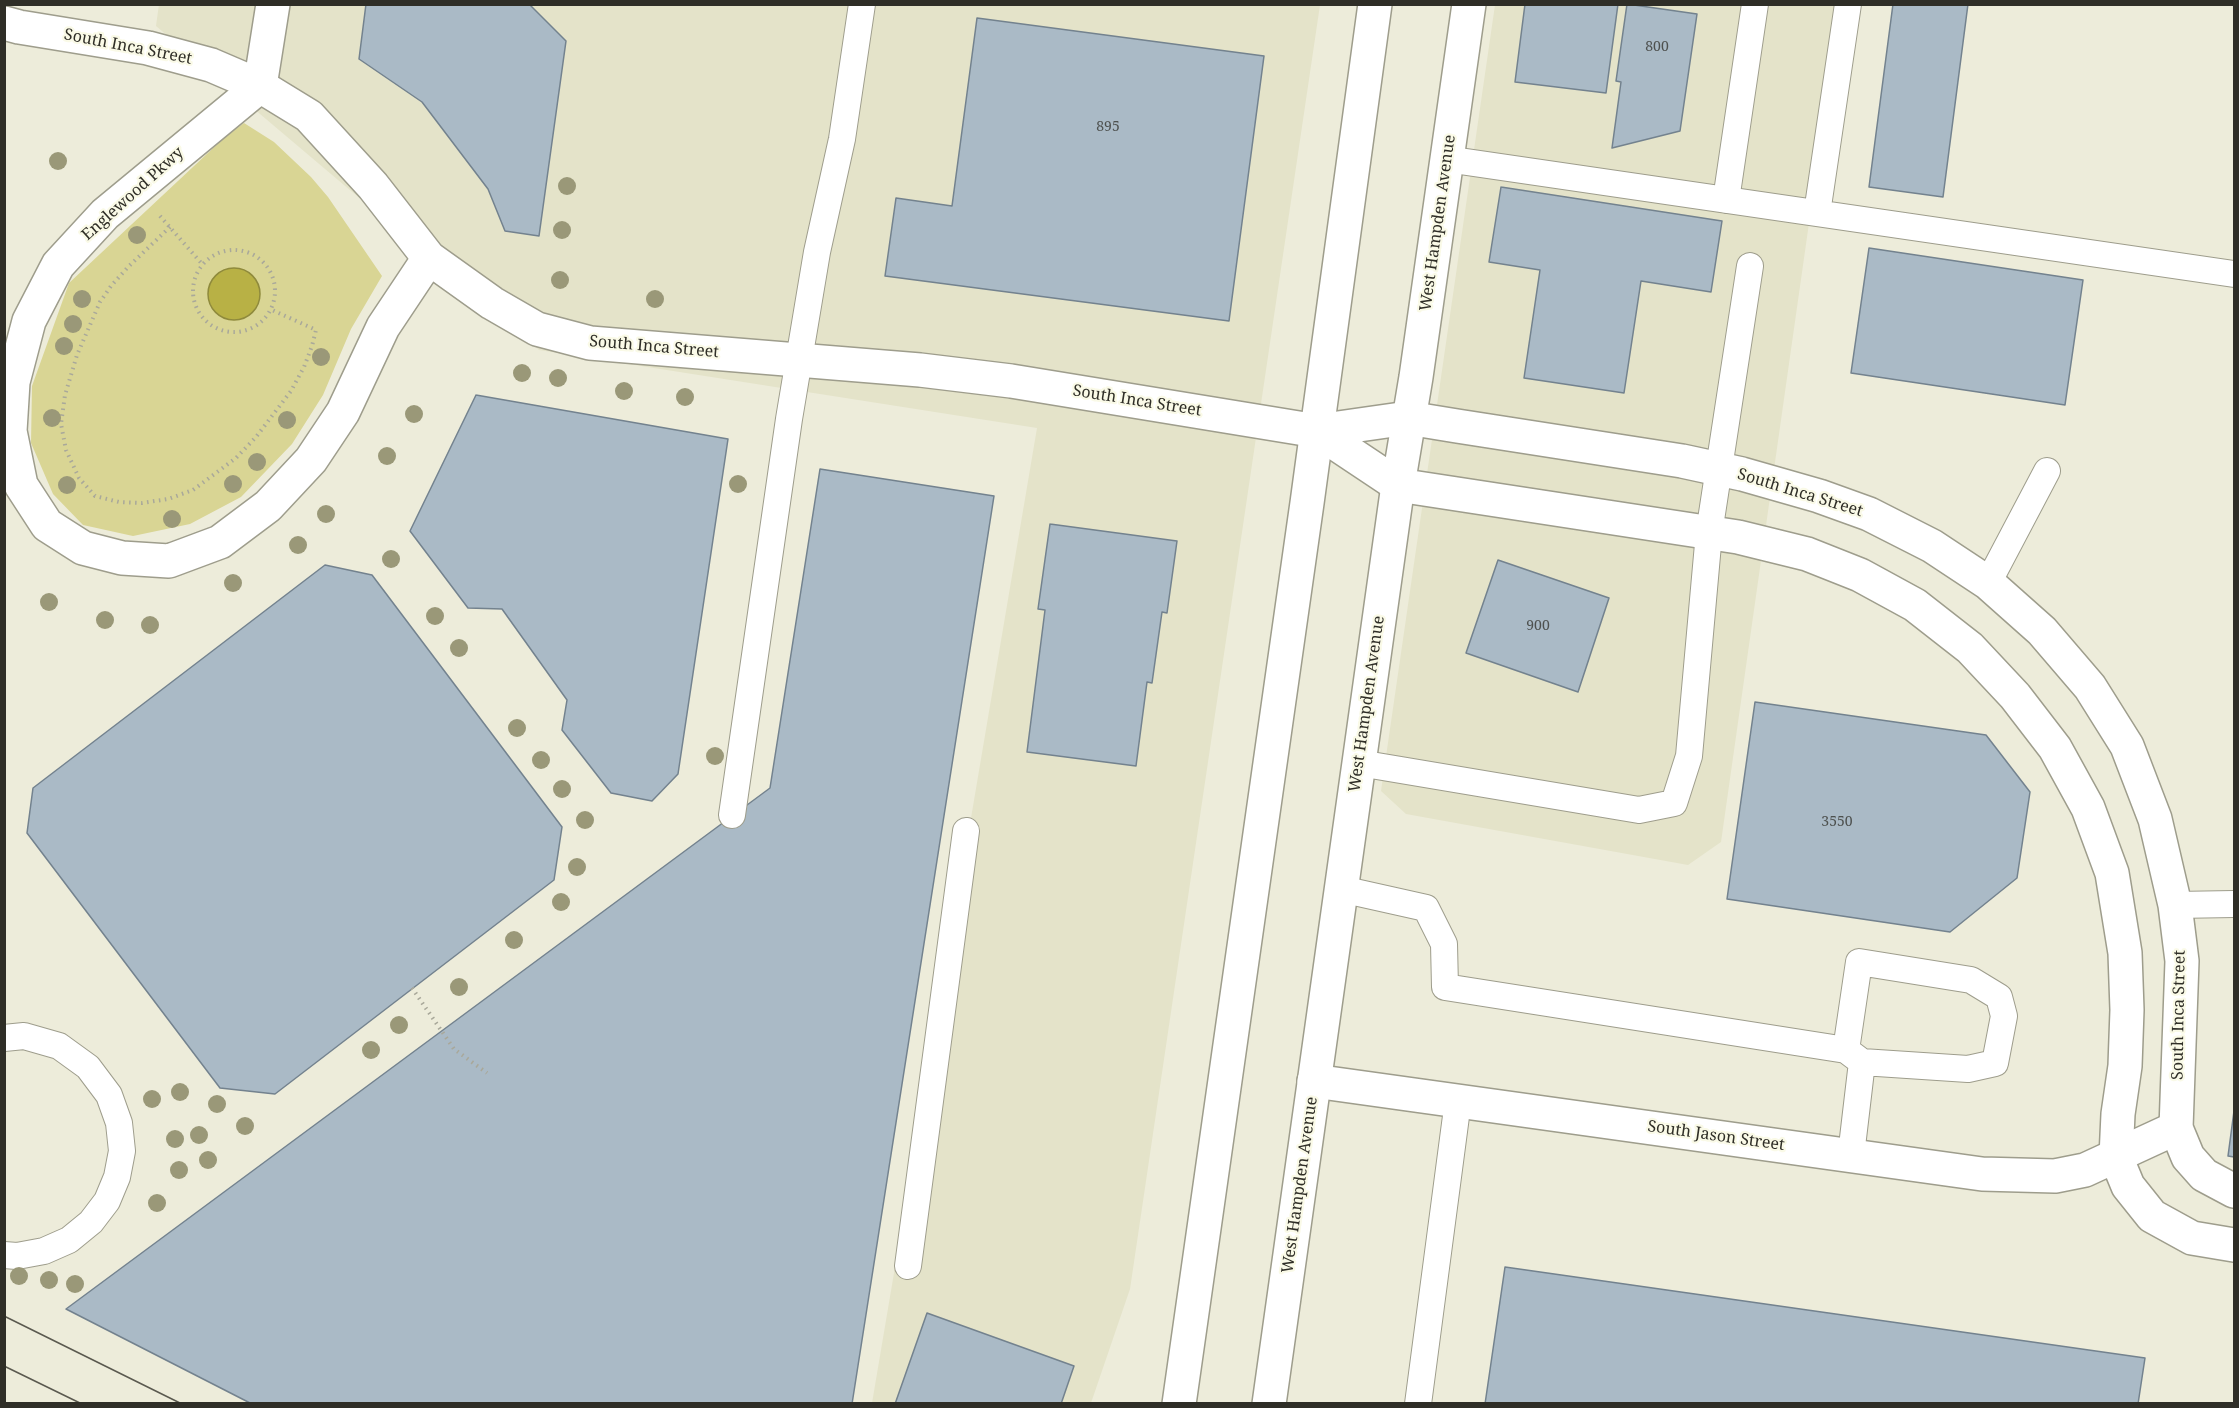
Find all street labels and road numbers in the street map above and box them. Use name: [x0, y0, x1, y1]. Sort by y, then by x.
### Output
street label: South Inca Street: [62, 25, 194, 69]
street label: West Hampden Avenue: [1416, 134, 1460, 312]
street label: Englewood Pkwy: [78, 143, 188, 245]
street label: South Inca Street: [588, 332, 720, 362]
street label: South Inca Street: [1071, 381, 1203, 421]
street label: South Inca Street: [1735, 465, 1865, 521]
street label: West Hampden Avenue: [1345, 615, 1389, 793]
street label: South Inca Street: [2168, 950, 2190, 1080]
street label: West Hampden Avenue: [1278, 1096, 1322, 1274]
street label: South Jason Street: [1646, 1117, 1786, 1155]

